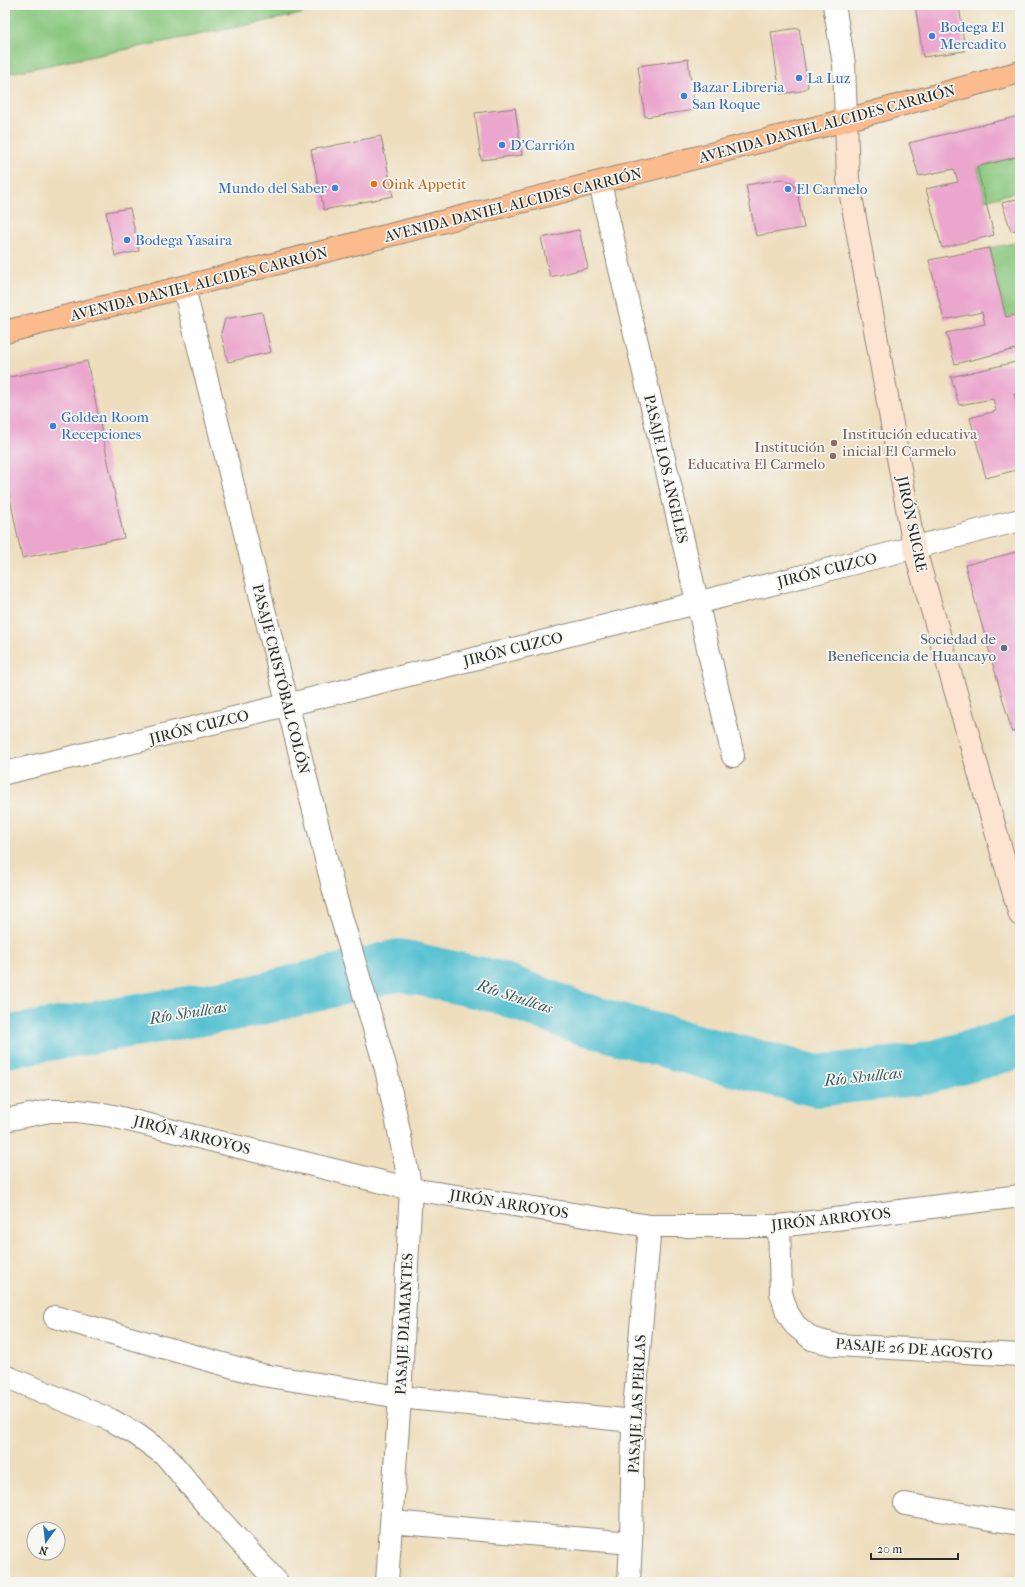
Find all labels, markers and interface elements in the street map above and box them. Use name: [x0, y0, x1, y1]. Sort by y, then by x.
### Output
place label: Bodega El Mercadito: [940, 18, 1007, 53]
marker: Bodega El Mercadito: [927, 31, 937, 41]
place label: La Luz: [807, 69, 851, 87]
marker: La Luz: [794, 73, 804, 83]
place label: Bazar Libreria San Roque: [692, 78, 785, 113]
street label: AVENIDA DANIEL ALCIDES CARRIÓN: [696, 81, 958, 167]
marker: Bazar Libreria San Roque: [679, 91, 689, 101]
place label: D'Carrión: [510, 136, 575, 154]
marker: D'Carrión: [497, 140, 507, 150]
street label: AVENIDA DANIEL ALCIDES CARRIÓN: [381, 164, 644, 246]
place label: Oink Appetit: [382, 175, 467, 193]
place label: Mundo del Saber: [218, 179, 328, 197]
marker: Oink Appetit: [369, 179, 379, 189]
place label: El Carmelo: [796, 180, 868, 198]
marker: Mundo del Saber: [330, 183, 340, 193]
marker: El Carmelo: [783, 184, 793, 194]
place label: Bodega Yasaira: [135, 231, 233, 249]
marker: Bodega Yasaira: [122, 235, 132, 245]
street label: AVENIDA DANIEL ALCIDES CARRIÓN: [67, 243, 330, 325]
street label: PASAJE LOS ANGELES: [640, 393, 692, 545]
place label: Golden Room Recepciones: [61, 408, 149, 443]
marker: Golden Room Recepciones: [48, 421, 58, 431]
place label: Institución educativa inicial El Carmelo: [842, 425, 978, 460]
place label: Institución Educativa El Carmelo: [687, 438, 825, 473]
marker: Institución educativa inicial El Carmelo: [829, 438, 839, 448]
marker: Institución Educativa El Carmelo: [828, 451, 838, 461]
street label: JIRÓN SUCRE: [893, 473, 931, 574]
street label: JIRÓN CUZCO: [774, 549, 879, 591]
street label: PASAJE CRISTÓBAL COLÓN: [249, 582, 314, 777]
street label: JIRÓN CUZCO: [460, 628, 565, 670]
place label: Sociedad de Beneficencia de Huancayo: [827, 630, 997, 665]
marker: Sociedad de Beneficencia de Huancayo: [999, 643, 1009, 653]
street label: JIRÓN CUZCO: [146, 706, 251, 748]
water label: Río Shullcas: [474, 975, 556, 1018]
water label: Río Shullcas: [147, 997, 229, 1028]
water label: Río Shullcas: [822, 1063, 904, 1090]
street label: JIRÓN ARROYOS: [131, 1111, 253, 1158]
street label: JIRÓN ARROYOS: [447, 1186, 570, 1222]
street label: JIRÓN ARROYOS: [769, 1204, 892, 1234]
street label: PASAJE DIAMANTES: [391, 1252, 417, 1395]
street label: PASAJE LAS PERLAS: [624, 1334, 650, 1474]
street label: PASAJE 26 DE AGOSTO: [835, 1335, 993, 1363]
north arrow: [26, 1521, 66, 1561]
scale bar: [871, 1535, 958, 1561]
text: 20 m: [877, 1542, 902, 1556]
text: N: [37, 1543, 49, 1558]

